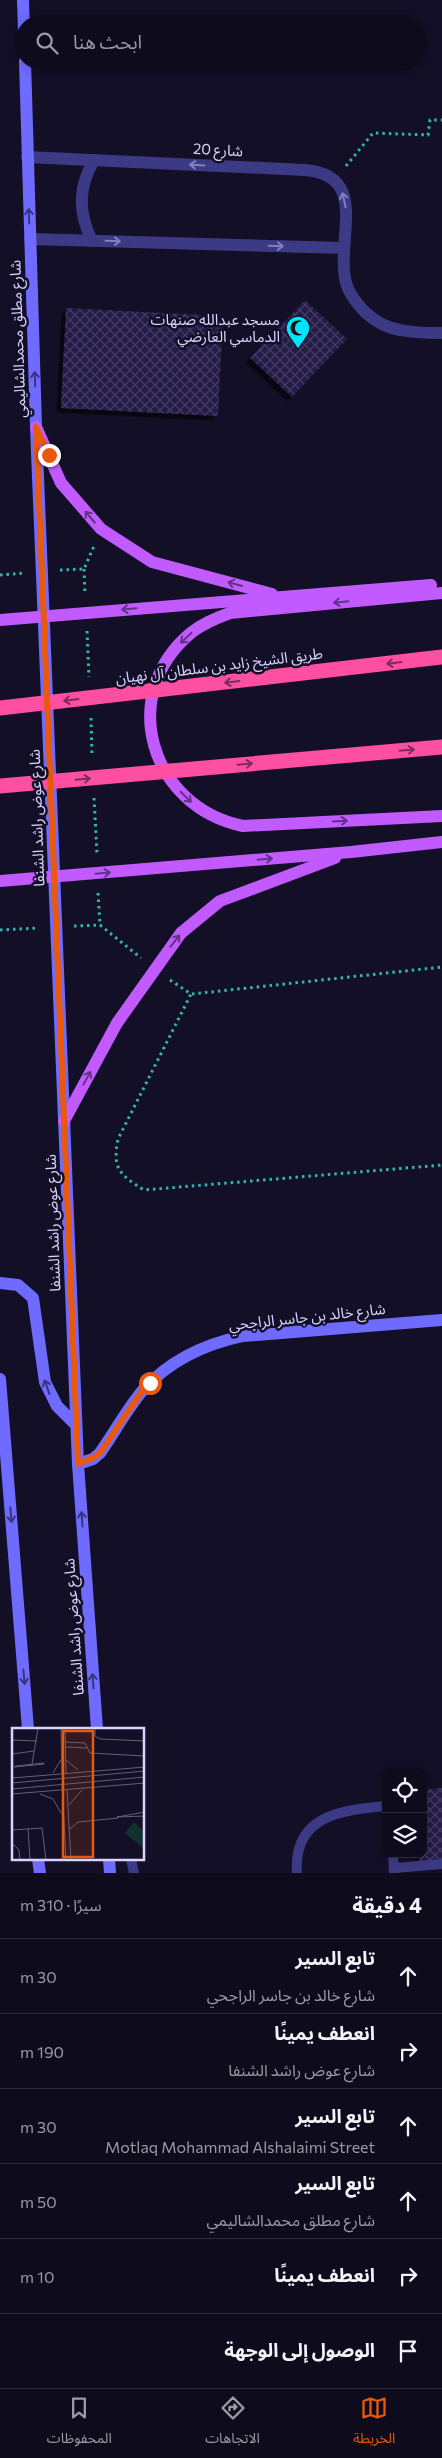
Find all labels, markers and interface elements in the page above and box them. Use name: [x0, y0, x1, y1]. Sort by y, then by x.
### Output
search box: [15, 15, 427, 70]
icon: search: [33, 29, 61, 57]
text: ابحث هنا: [73, 30, 142, 53]
street label: شارع 20: [192, 139, 244, 163]
one-way arrow: [190, 160, 206, 169]
one-way arrow: [339, 192, 348, 208]
one-way arrow: [24, 208, 34, 224]
one-way arrow: [105, 236, 121, 246]
one-way arrow: [268, 241, 284, 251]
street label: شارع مطلق محمدالشاليمي: [5, 259, 33, 418]
place label: مسجد عبدالله صنهات الدماسي العارضي: [151, 310, 280, 348]
mosque icon: مسجد عبدالله صنهات الدماسي العارضي: [285, 315, 311, 349]
one-way arrow: [30, 371, 39, 387]
route end: [38, 444, 61, 467]
one-way arrow: [85, 510, 96, 523]
one-way arrow: [227, 579, 243, 589]
one-way arrow: [334, 598, 350, 607]
one-way arrow: [121, 604, 137, 614]
one-way arrow: [180, 632, 193, 644]
street label: طريق الشيخ زايد بن سلطان آل نهيان: [114, 643, 324, 691]
one-way arrow: [386, 658, 402, 668]
one-way arrow: [224, 677, 240, 687]
one-way arrow: [63, 695, 79, 705]
one-way arrow: [399, 745, 415, 755]
street label: شارع عوض راشد الشنفا: [25, 749, 51, 887]
one-way arrow: [237, 760, 253, 769]
one-way arrow: [75, 774, 91, 784]
one-way arrow: [180, 791, 192, 804]
one-way arrow: [332, 817, 348, 826]
one-way arrow: [257, 854, 273, 864]
one-way arrow: [95, 868, 111, 877]
one-way arrow: [169, 935, 180, 948]
one-way arrow: [83, 1071, 92, 1086]
street label: شارع عوض راشد الشنفا: [41, 1154, 67, 1292]
street label: شارع خالد بن جاسر الراجحي: [228, 1299, 387, 1337]
route start: [139, 1372, 162, 1395]
one-way arrow: [42, 1379, 51, 1395]
one-way arrow: [6, 1507, 15, 1523]
one-way arrow: [77, 1511, 86, 1527]
street label: شارع عوض راشد الشنفا: [59, 1557, 91, 1696]
one-way arrow: [19, 1669, 28, 1685]
one-way arrow: [89, 1673, 98, 1689]
inset map: [12, 1728, 145, 1860]
map controls: [382, 1768, 427, 1858]
button: locate: [382, 1768, 427, 1813]
button: layers: [382, 1813, 427, 1858]
text: 4 دقيقة: [352, 1892, 422, 1917]
text: سيرًا · 310 m: [20, 1895, 102, 1914]
text: تابع السير: [295, 1946, 375, 1969]
icon: ahead: [394, 1962, 422, 1990]
text: 30 m: [20, 1967, 57, 1986]
text: شارع خالد بن جاسر الراجحي: [207, 1985, 375, 2004]
text: انعطف يمينًا: [274, 2021, 375, 2044]
icon: right: [394, 2037, 422, 2065]
text: 190 m: [20, 2042, 64, 2061]
text: شارع عوض راشد الشنفا: [228, 2060, 375, 2079]
text: تابع السير: [295, 2104, 375, 2127]
icon: ahead: [394, 2112, 422, 2140]
text: 30 m: [20, 2117, 57, 2136]
text: Motlaq Mohammad Alshalaimi Street: [105, 2137, 375, 2156]
text: تابع السير: [295, 2171, 375, 2194]
icon: ahead: [394, 2187, 422, 2215]
text: 50 m: [20, 2192, 57, 2211]
text: شارع مطلق محمدالشاليمي: [206, 2210, 375, 2229]
icon: right: [394, 2262, 422, 2290]
text: انعطف يمينًا: [274, 2263, 375, 2286]
text: 10 m: [20, 2267, 54, 2286]
icon: arrive: [394, 2337, 422, 2365]
text: الوصول إلى الوجهة: [224, 2338, 375, 2361]
tab: المحفوظات: [47, 2394, 112, 2453]
tab: الاتجاهات: [205, 2394, 260, 2453]
tab: الخريطة: [353, 2394, 395, 2453]

